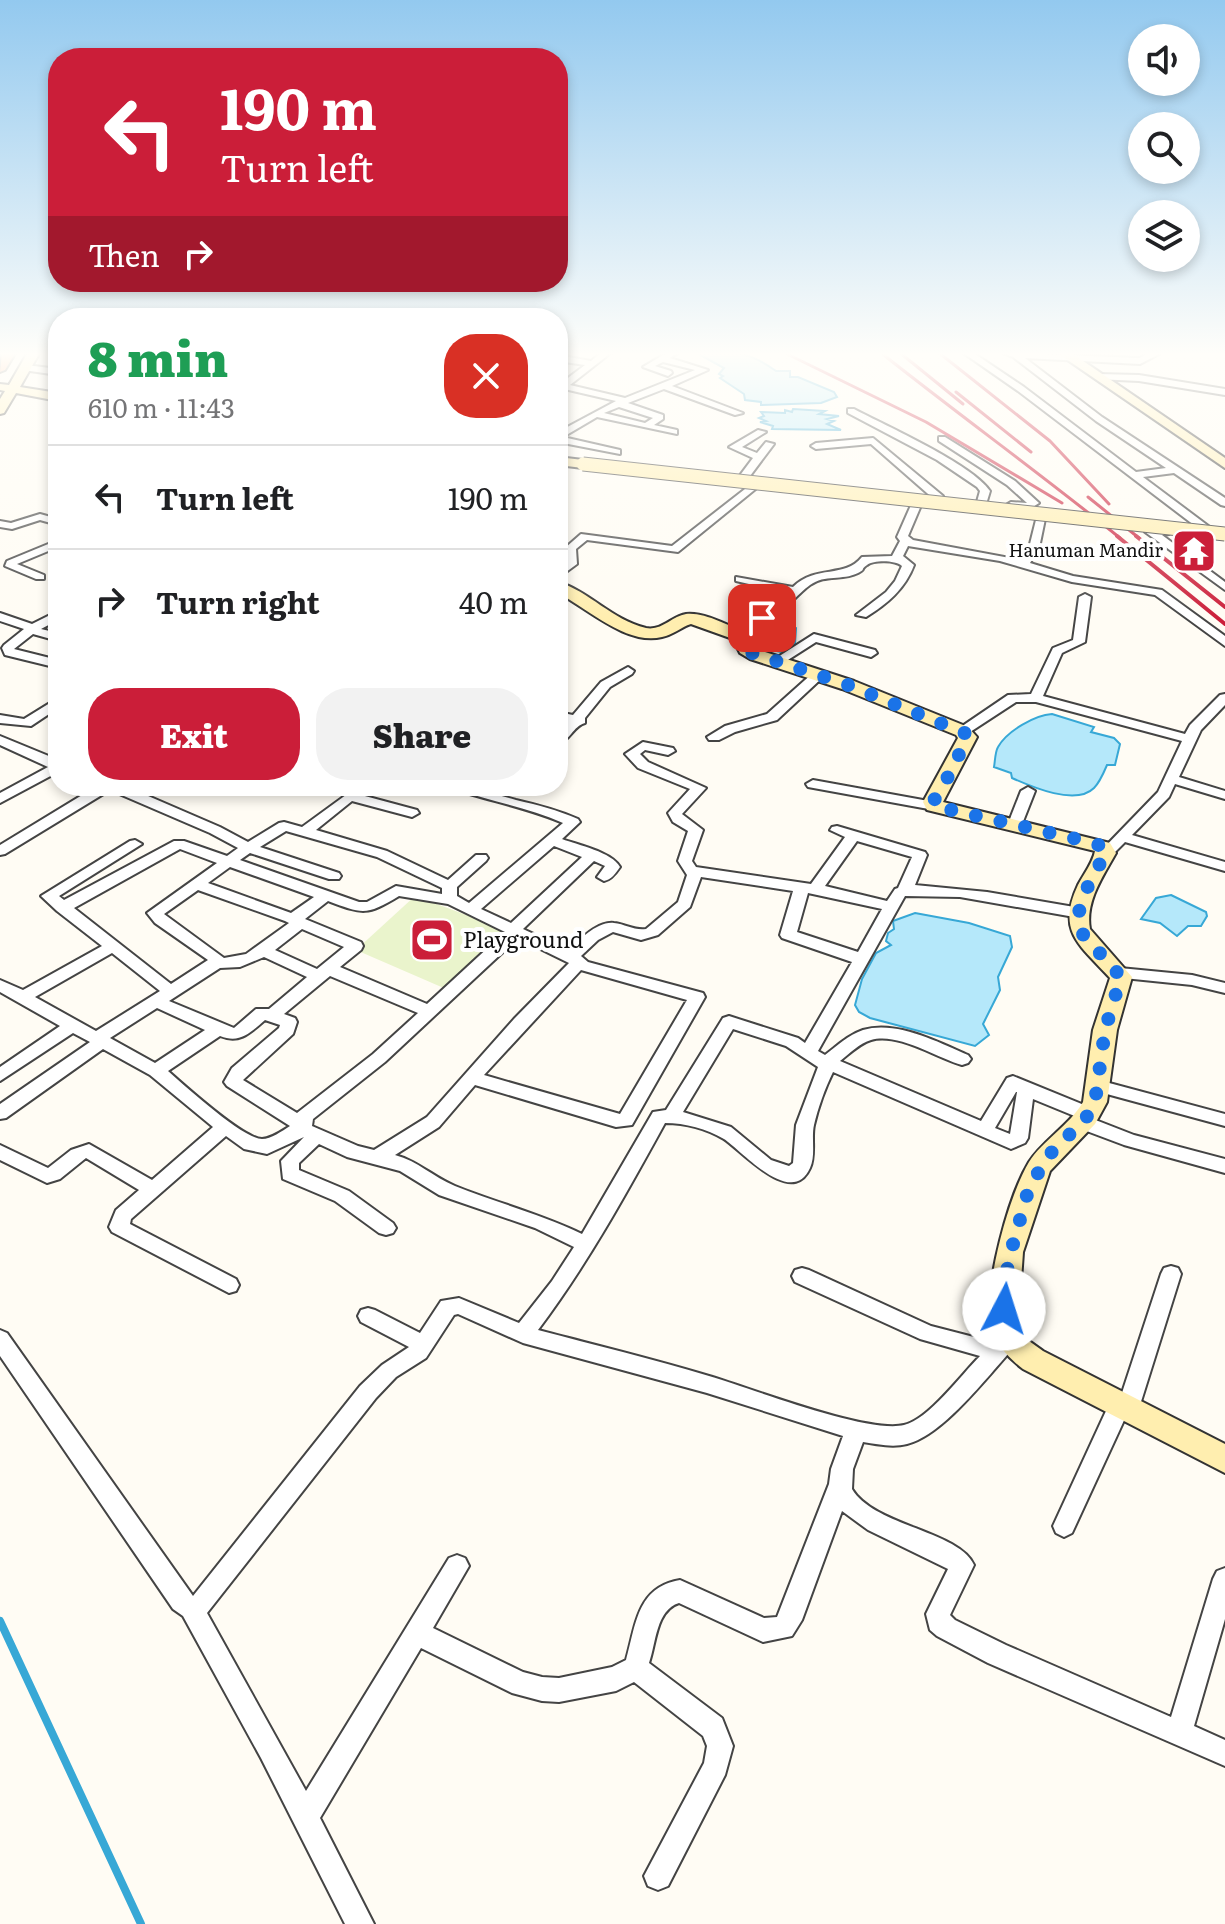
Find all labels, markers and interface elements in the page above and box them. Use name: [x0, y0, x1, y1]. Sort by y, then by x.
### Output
map controls: [1128, 24, 1200, 272]
button: sound: [1128, 24, 1200, 96]
text: 190 m: [220, 64, 377, 147]
icon: left: [88, 80, 192, 184]
button: search: [1128, 112, 1200, 184]
text: Turn left: [220, 140, 374, 193]
button: layers: [1128, 200, 1200, 272]
text: Then: [88, 232, 160, 276]
icon: right: [176, 232, 220, 276]
text: 8 min: [88, 321, 228, 392]
button: close: [444, 334, 528, 418]
text: 610 m · 11:43: [88, 387, 235, 426]
icon: left: [88, 475, 132, 519]
text: Turn left: [156, 475, 294, 519]
text: 190 m: [448, 475, 528, 519]
temple icon: Hanuman Mandir: [1170, 527, 1218, 575]
place label: Hanuman Mandir: [1008, 536, 1163, 563]
icon: right: [88, 579, 132, 623]
text: Turn right: [156, 579, 320, 623]
text: 40 m: [459, 579, 528, 623]
pin: [728, 584, 796, 652]
icon: arrive: [740, 596, 784, 640]
button: Exit: [88, 688, 300, 780]
button: Share: [316, 688, 528, 780]
sports icon: Playground: [408, 916, 456, 964]
place label: Playground: [463, 922, 584, 955]
position arrow: [962, 1267, 1046, 1351]

